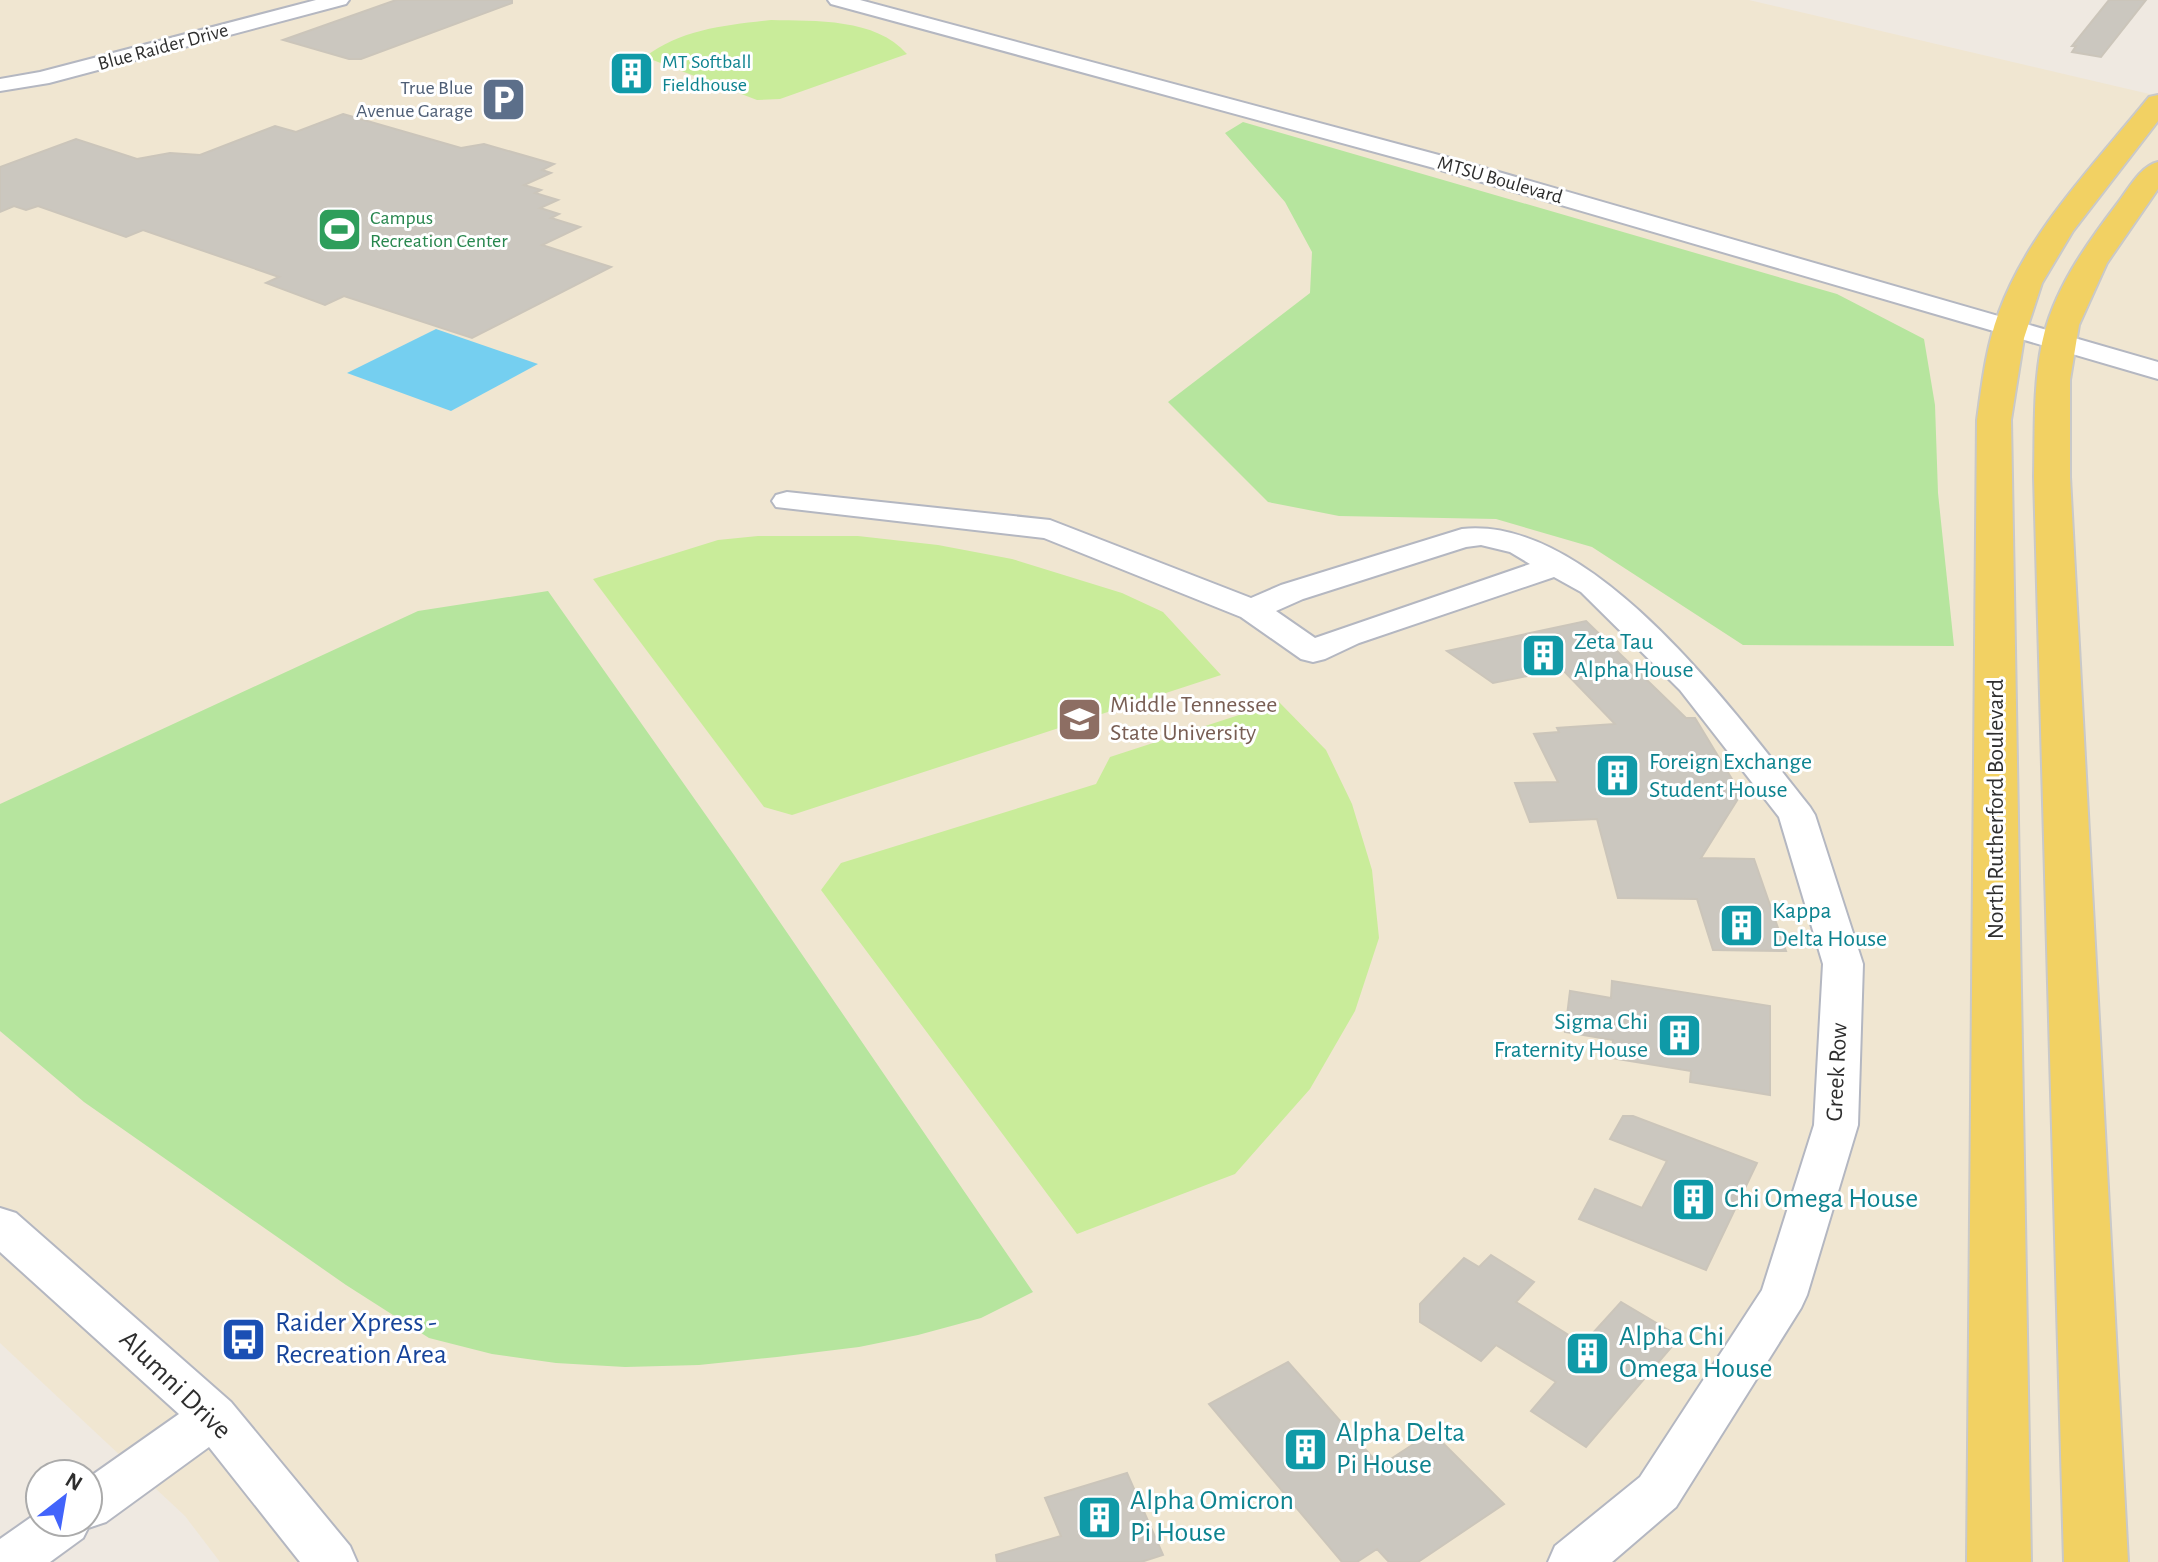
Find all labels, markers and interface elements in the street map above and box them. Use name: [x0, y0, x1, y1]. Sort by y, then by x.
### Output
street label: Blue Raider Drive: [96, 20, 230, 74]
building icon: MT Softball Fieldhouse: [607, 50, 655, 98]
place label: MT Softball Fieldhouse: [662, 52, 751, 95]
parking icon: True Blue Avenue Garage: [480, 75, 528, 123]
place label: True Blue Avenue Garage: [356, 78, 473, 121]
street label: MTSU Boulevard: [1435, 153, 1565, 207]
sports icon: Campus Recreation Center: [315, 205, 363, 253]
place label: Campus Recreation Center: [370, 208, 508, 251]
place label: Zeta Tau Alpha House: [1574, 630, 1693, 682]
building icon: Zeta Tau Alpha House: [1519, 632, 1567, 680]
street label: North Rutherford Boulevard: [1984, 679, 2008, 939]
place label: Middle Tennessee State University: [1110, 693, 1277, 745]
school or university icon: Middle Tennessee State University: [1055, 695, 1103, 743]
place label: Foreign Exchange Student House: [1649, 750, 1812, 802]
building icon: Foreign Exchange Student House: [1594, 752, 1642, 800]
place label: Kappa Delta House: [1772, 899, 1887, 951]
building icon: Kappa Delta House: [1717, 901, 1765, 949]
place label: Sigma Chi Fraternity House: [1494, 1010, 1648, 1062]
building icon: Sigma Chi Fraternity House: [1655, 1012, 1703, 1060]
street label: Greek Row: [1822, 1022, 1852, 1122]
building icon: Chi Omega House: [1669, 1175, 1717, 1223]
place label: Chi Omega House: [1724, 1185, 1918, 1213]
place label: Raider Xpress - Recreation Area: [275, 1309, 447, 1369]
bus stop icon: Raider Xpress - Recreation Area: [220, 1315, 268, 1363]
place label: Alpha Chi Omega House: [1619, 1323, 1773, 1383]
street label: Alumni Drive: [114, 1325, 236, 1445]
building icon: Alpha Chi Omega House: [1564, 1329, 1612, 1377]
place label: Alpha Delta Pi House: [1336, 1419, 1465, 1479]
building icon: Alpha Delta Pi House: [1281, 1425, 1329, 1473]
north arrow: [24, 1458, 104, 1538]
text: N: [62, 1468, 86, 1495]
place label: Alpha Omicron Pi House: [1130, 1487, 1294, 1547]
building icon: Alpha Omicron Pi House: [1075, 1493, 1123, 1541]

